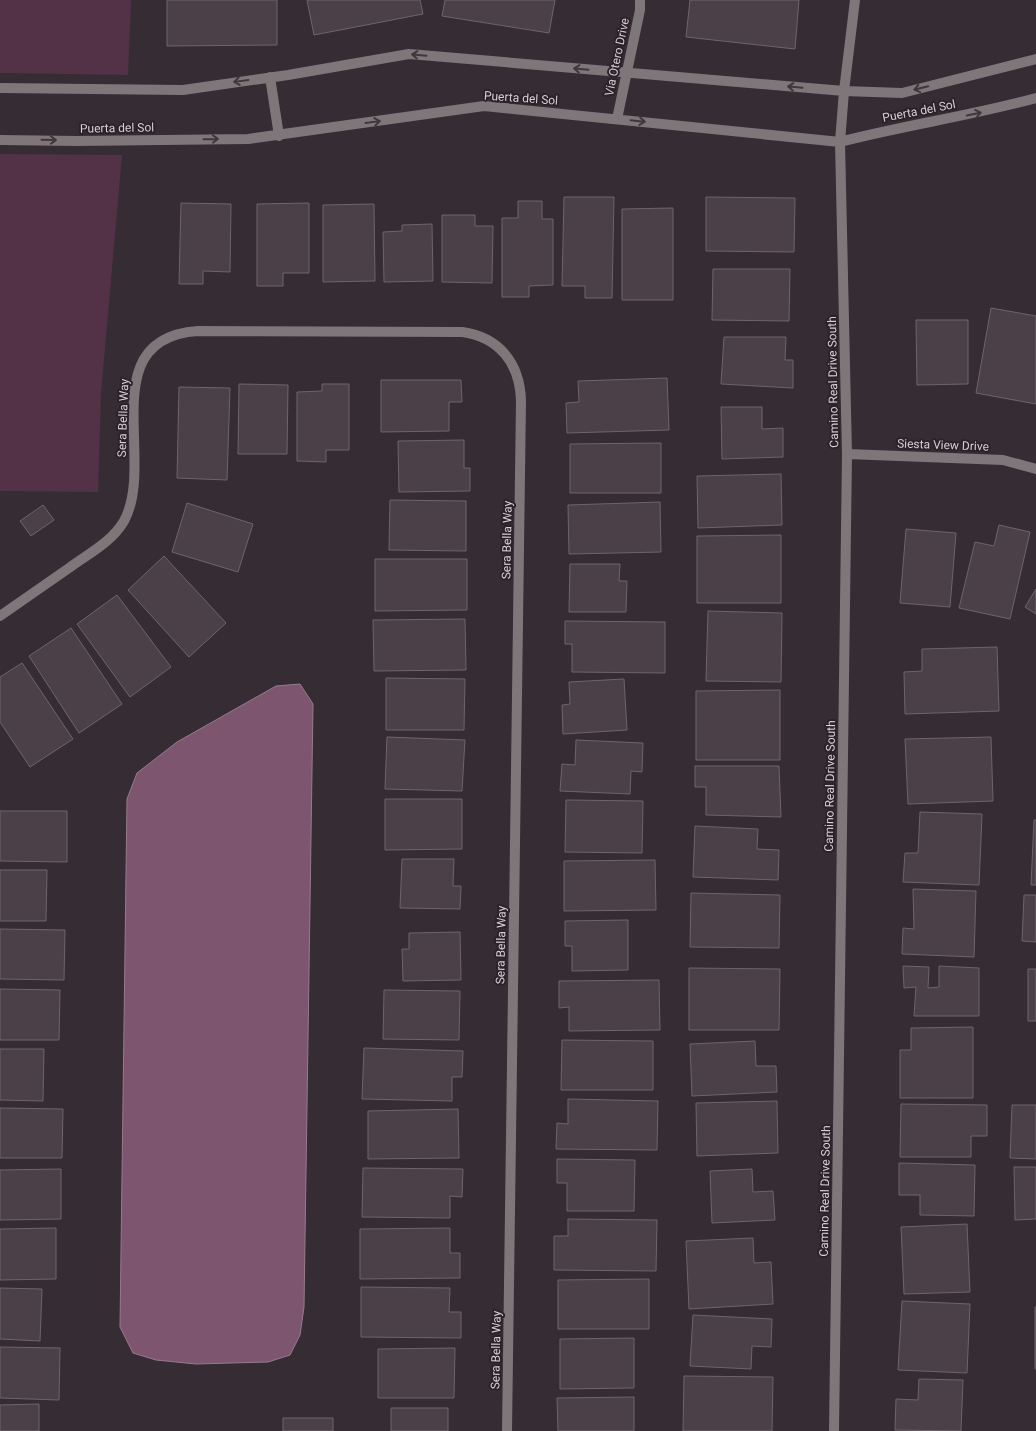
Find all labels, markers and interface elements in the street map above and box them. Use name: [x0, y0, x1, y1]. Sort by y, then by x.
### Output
street label: Via Otero Drive: [602, 17, 632, 97]
one-way arrow: [411, 51, 427, 60]
one-way arrow: [573, 64, 589, 74]
one-way arrow: [233, 77, 249, 87]
one-way arrow: [787, 82, 803, 91]
one-way arrow: [913, 84, 929, 94]
street label: Puerta del Sol: [483, 88, 559, 108]
street label: Puerta del Sol: [881, 97, 957, 125]
one-way arrow: [965, 108, 981, 118]
one-way arrow: [364, 116, 380, 126]
one-way arrow: [630, 116, 646, 126]
street label: Puerta del Sol: [80, 120, 154, 136]
one-way arrow: [202, 134, 219, 144]
one-way arrow: [40, 136, 56, 145]
street label: Camino Real Drive South: [825, 316, 841, 448]
street label: Sera Bella Way: [115, 378, 131, 458]
street label: Siesta View Drive: [897, 436, 989, 454]
street label: Sera Bella Way: [499, 500, 515, 579]
street label: Camino Real Drive South: [822, 720, 838, 852]
street label: Sera Bella Way: [493, 905, 509, 984]
street label: Camino Real Drive South: [817, 1125, 833, 1257]
street label: Sera Bella Way: [488, 1310, 504, 1389]

